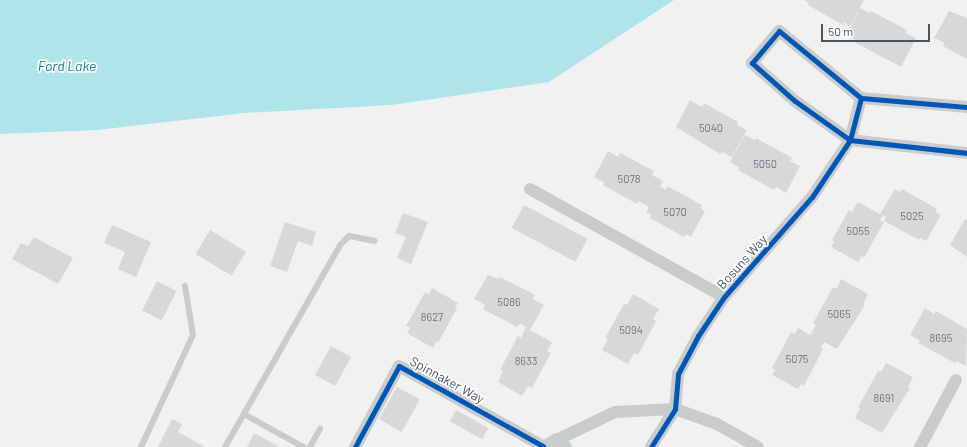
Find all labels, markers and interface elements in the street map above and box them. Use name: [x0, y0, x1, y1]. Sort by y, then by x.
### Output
scale bar: [823, 16, 932, 42]
text: 50 m: [828, 24, 853, 38]
water label: Ford Lake: [38, 58, 96, 74]
house number: 5040: [699, 121, 723, 135]
house number: 5050: [753, 157, 777, 171]
house number: 5078: [618, 172, 640, 186]
house number: 5070: [663, 205, 687, 219]
house number: 5025: [900, 209, 924, 223]
house number: 5055: [846, 224, 870, 238]
street label: Bosuns Way: [714, 232, 770, 292]
house number: 5086: [497, 295, 521, 309]
house number: 5065: [827, 307, 851, 321]
house number: 8627: [421, 310, 443, 324]
house number: 5094: [619, 323, 643, 337]
house number: 8695: [930, 331, 952, 345]
house number: 5075: [786, 352, 808, 366]
street label: Spinnaker Way: [407, 353, 487, 407]
house number: 8633: [515, 354, 537, 368]
house number: 8691: [874, 391, 894, 405]

